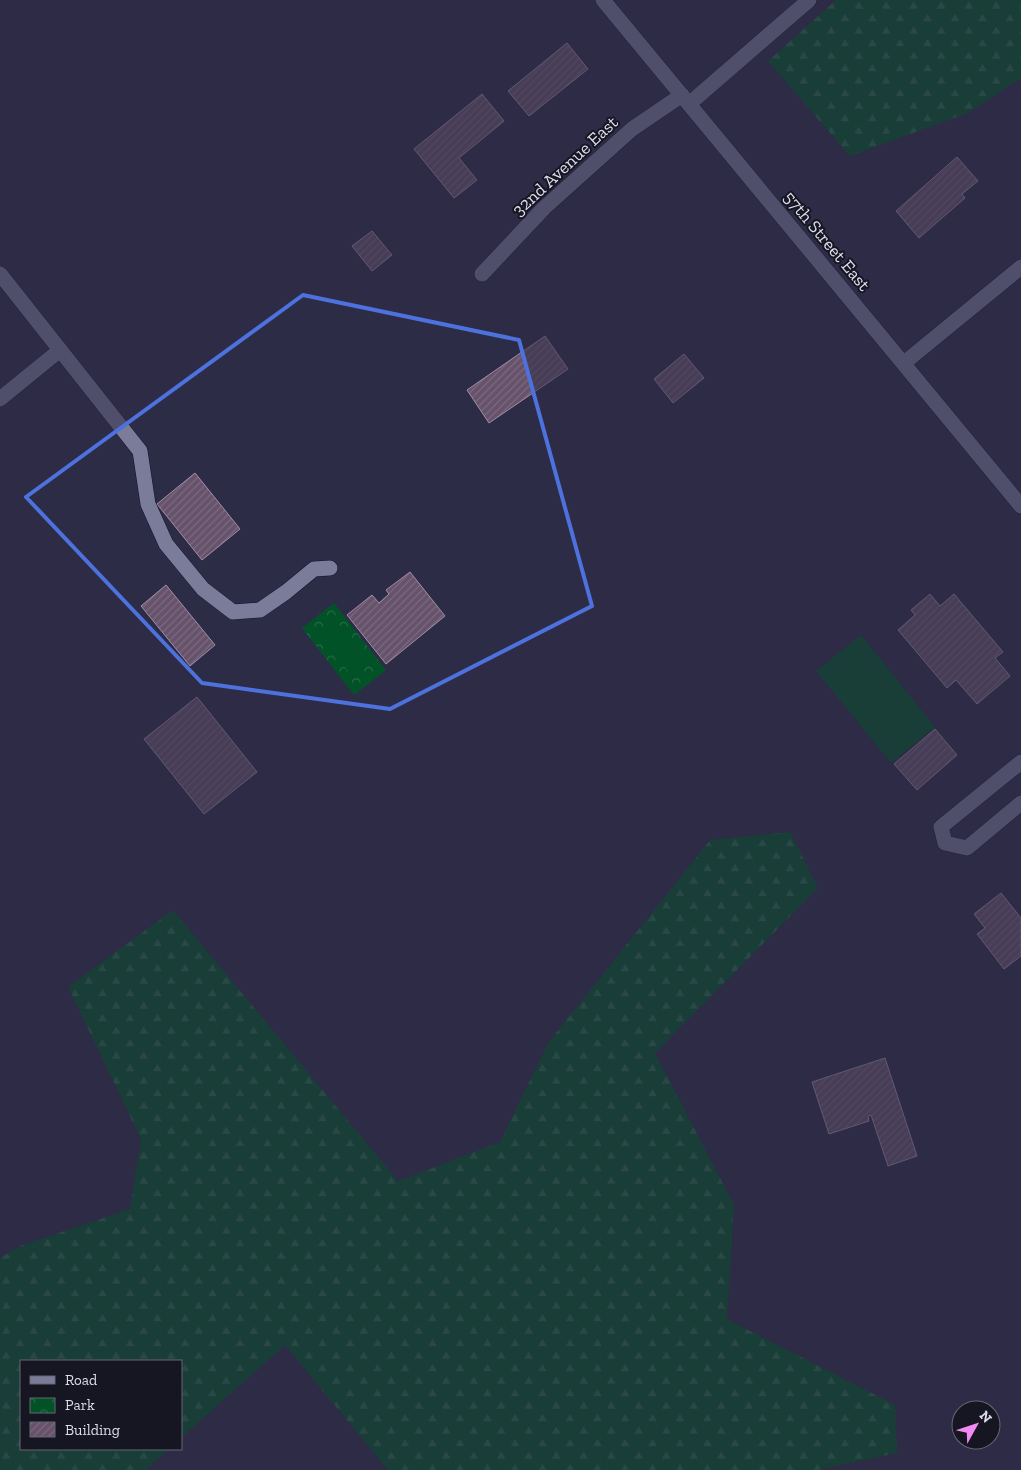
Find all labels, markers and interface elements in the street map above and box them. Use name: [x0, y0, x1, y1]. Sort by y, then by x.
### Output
street label: 32nd Avenue East: [507, 111, 623, 221]
street label: 57th Street East: [779, 187, 875, 296]
legend: [20, 1360, 182, 1450]
text: Road: [65, 1371, 98, 1389]
text: Park: [65, 1396, 95, 1414]
north arrow: [951, 1400, 1001, 1450]
text: N: [976, 1407, 996, 1427]
text: Building: [65, 1421, 120, 1439]

